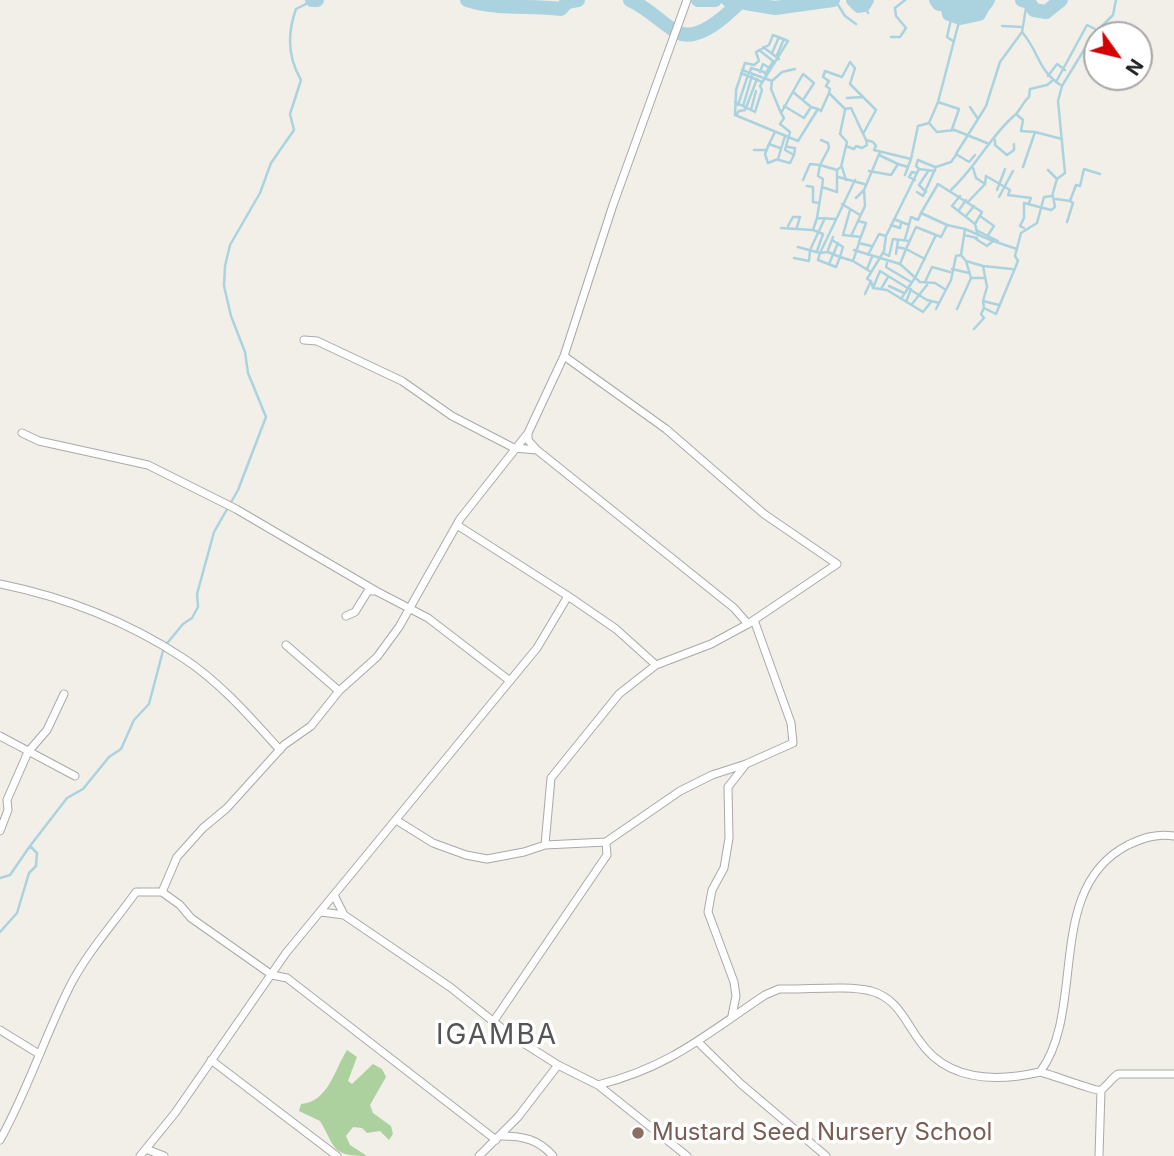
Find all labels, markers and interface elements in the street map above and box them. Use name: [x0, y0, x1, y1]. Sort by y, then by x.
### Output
north arrow: [1083, 21, 1153, 91]
text: N: [1121, 54, 1148, 79]
district label: IGAMBA: [437, 1019, 557, 1053]
place label: Mustard Seed Nursery School: [652, 1119, 992, 1147]
marker: Mustard Seed Nursery School: [630, 1125, 646, 1141]

